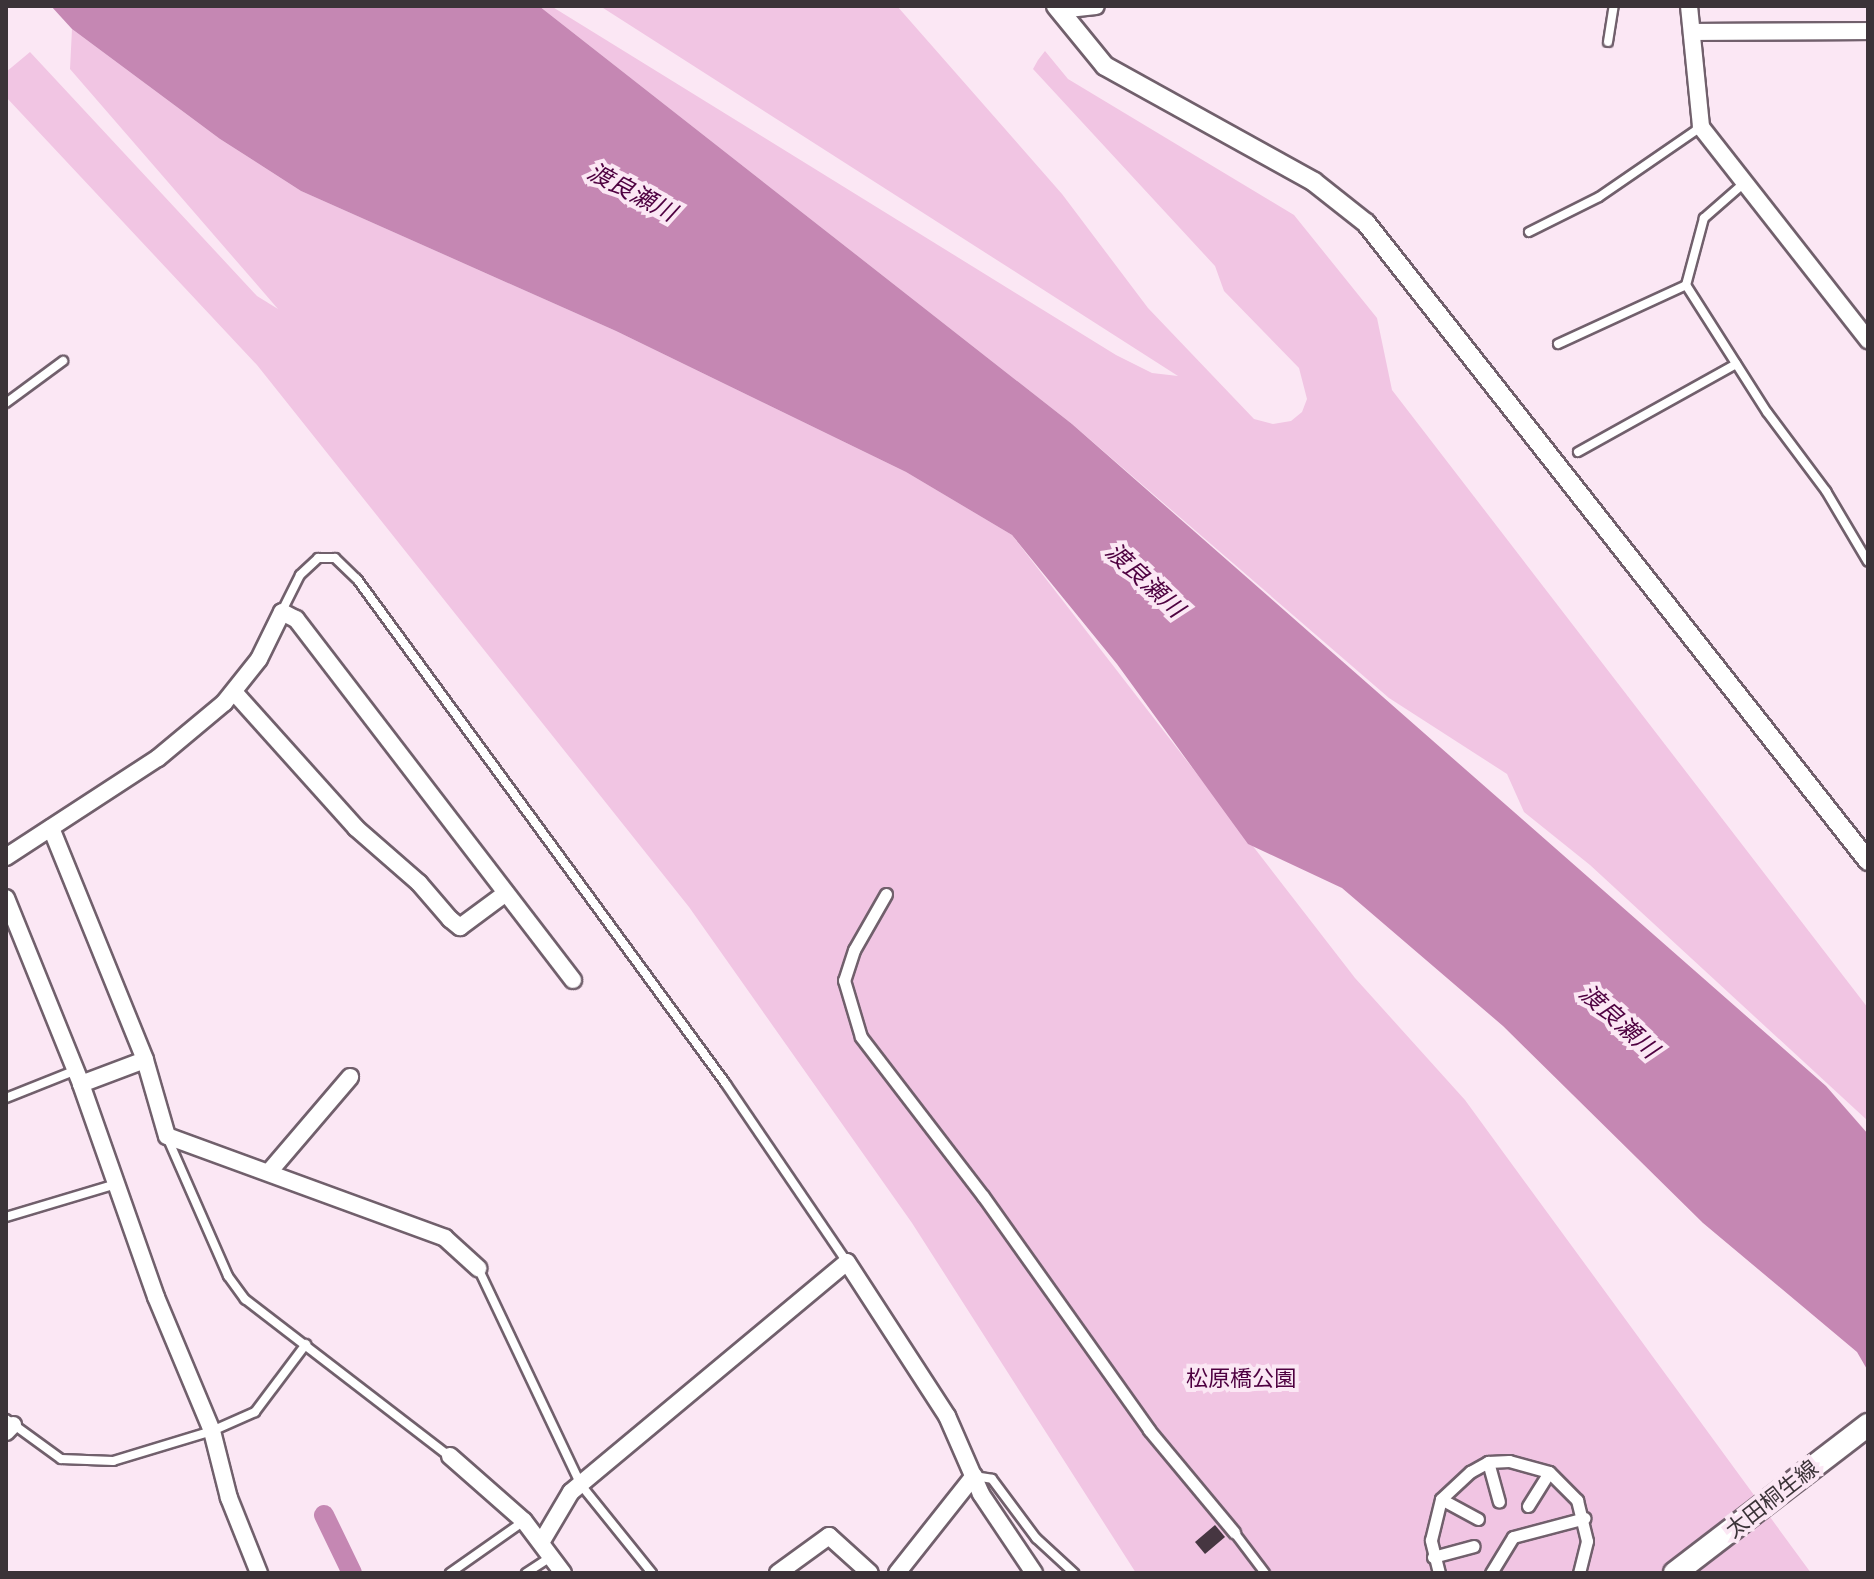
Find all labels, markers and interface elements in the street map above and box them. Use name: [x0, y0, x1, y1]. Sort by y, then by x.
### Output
water label: 渡良瀬川: [583, 157, 681, 227]
water label: 渡良瀬川: [1100, 537, 1190, 623]
water label: 渡良瀬川: [1574, 978, 1664, 1064]
park label: 松原橋公園: [1186, 1366, 1296, 1392]
street label: 太田桐生線: [1721, 1455, 1823, 1543]

